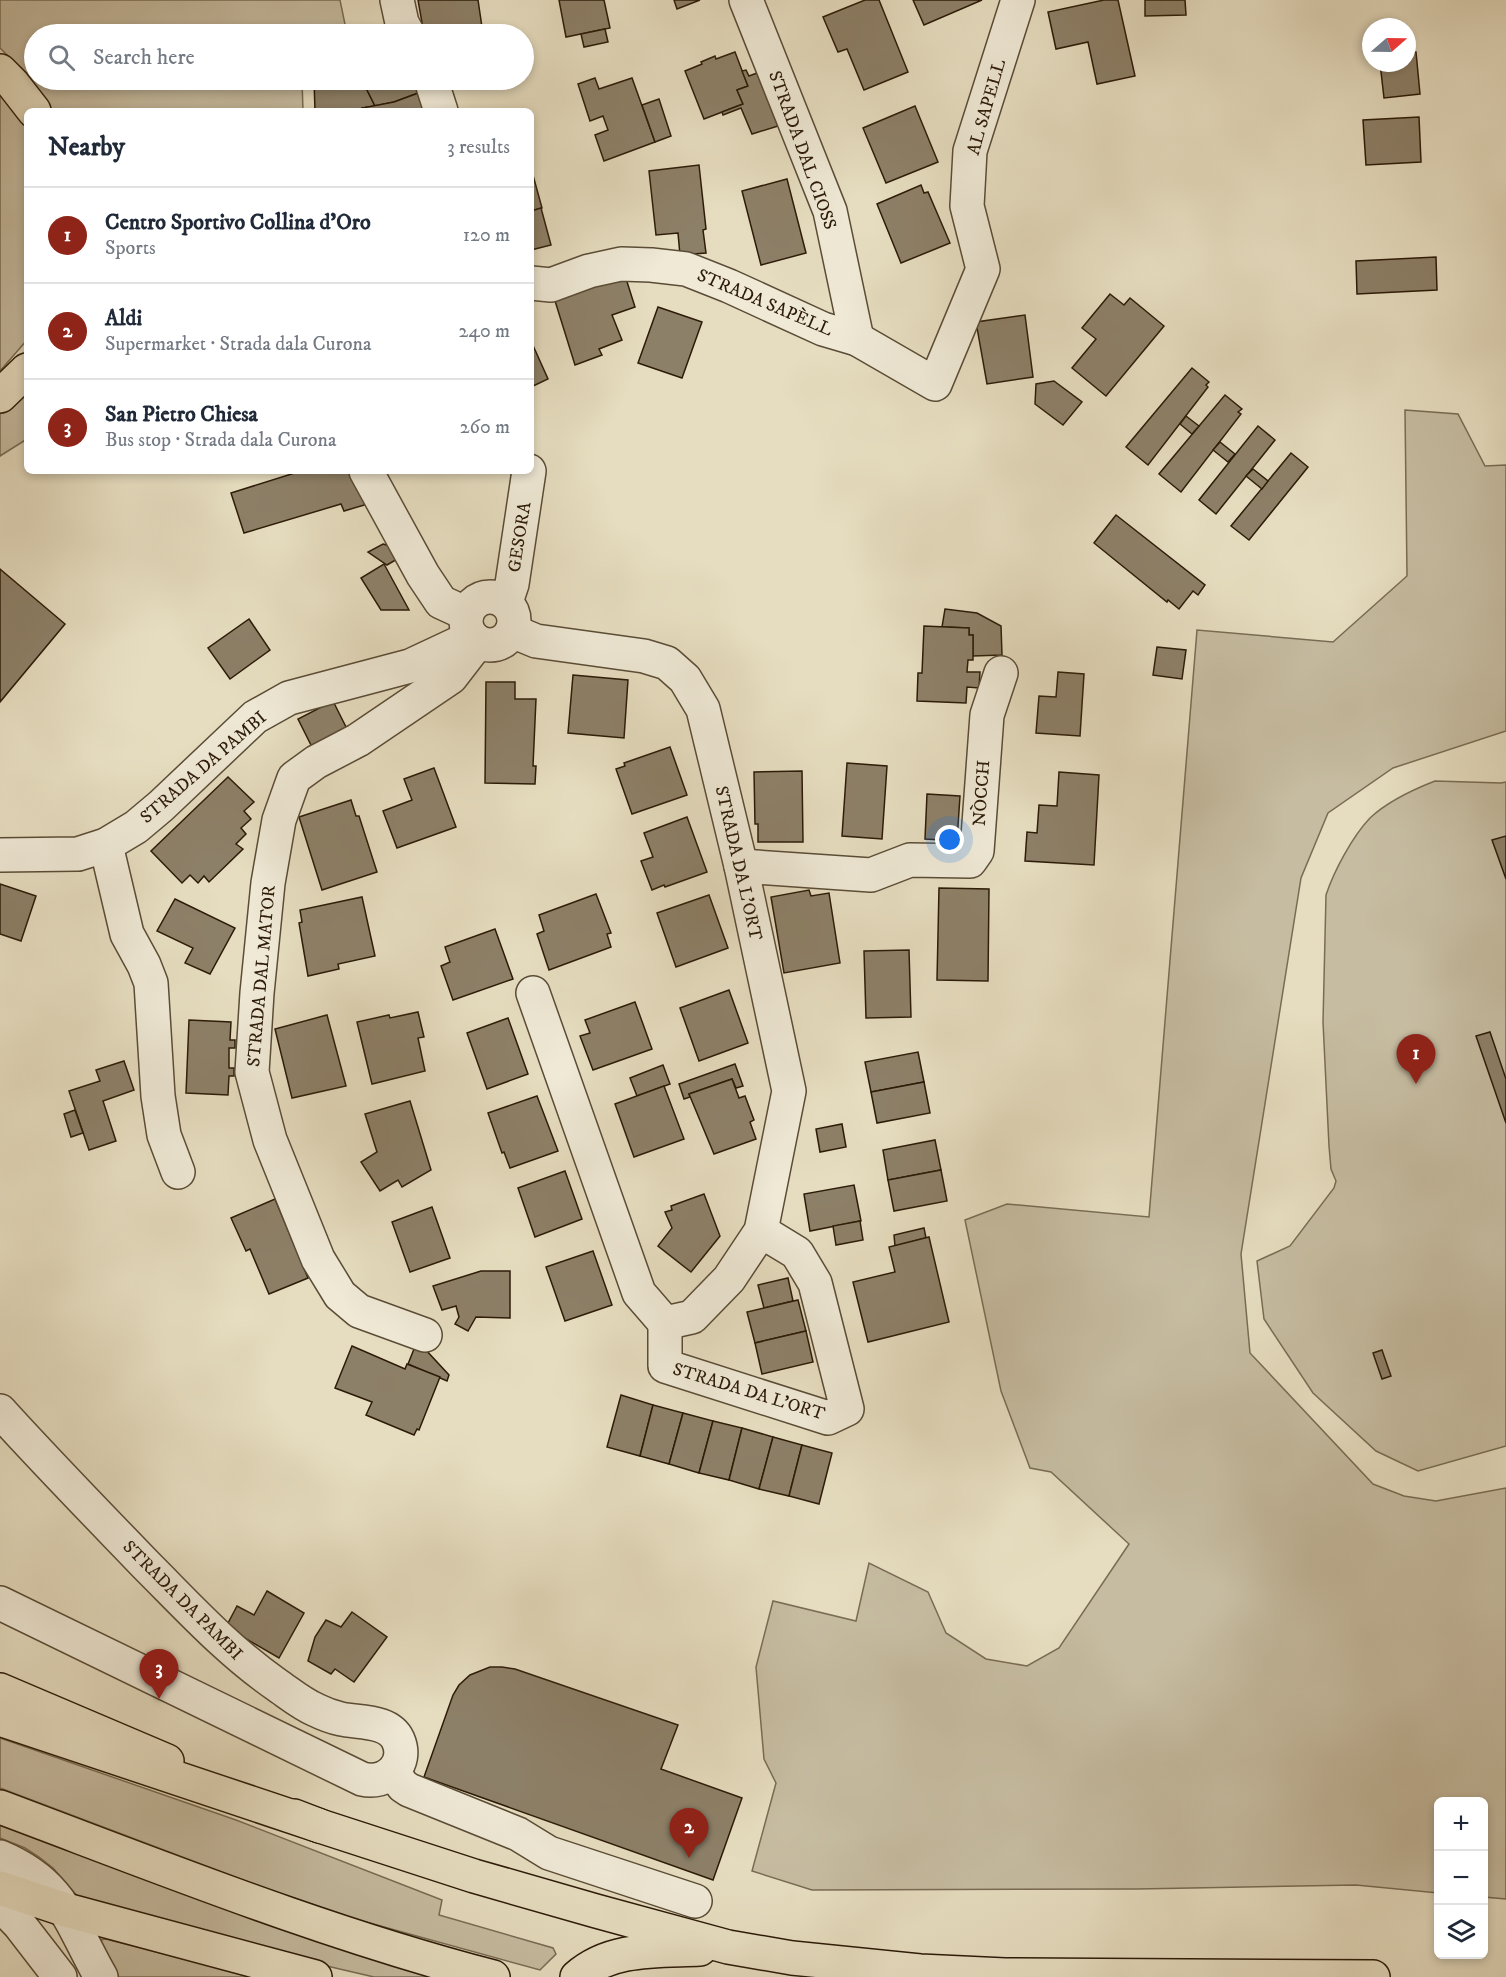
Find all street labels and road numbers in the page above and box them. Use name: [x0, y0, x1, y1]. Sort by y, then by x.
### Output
street label: AL SAPELL: [963, 57, 1011, 158]
street label: STRADA DAL CIOSS: [763, 68, 841, 233]
street label: STRADA SAPÈLL: [694, 264, 836, 341]
street label: GESORA: [504, 500, 536, 574]
street label: STRADA DA PAMBI: [136, 707, 271, 829]
street label: NÒCCH: [969, 759, 995, 827]
street label: STRADA DA L'ORT: [710, 784, 767, 943]
street label: STRADA DAL MATOR: [243, 884, 281, 1068]
street label: STRADA DA L'ORT: [670, 1358, 828, 1426]
street label: STRADA DA PAMBI: [118, 1536, 247, 1665]

